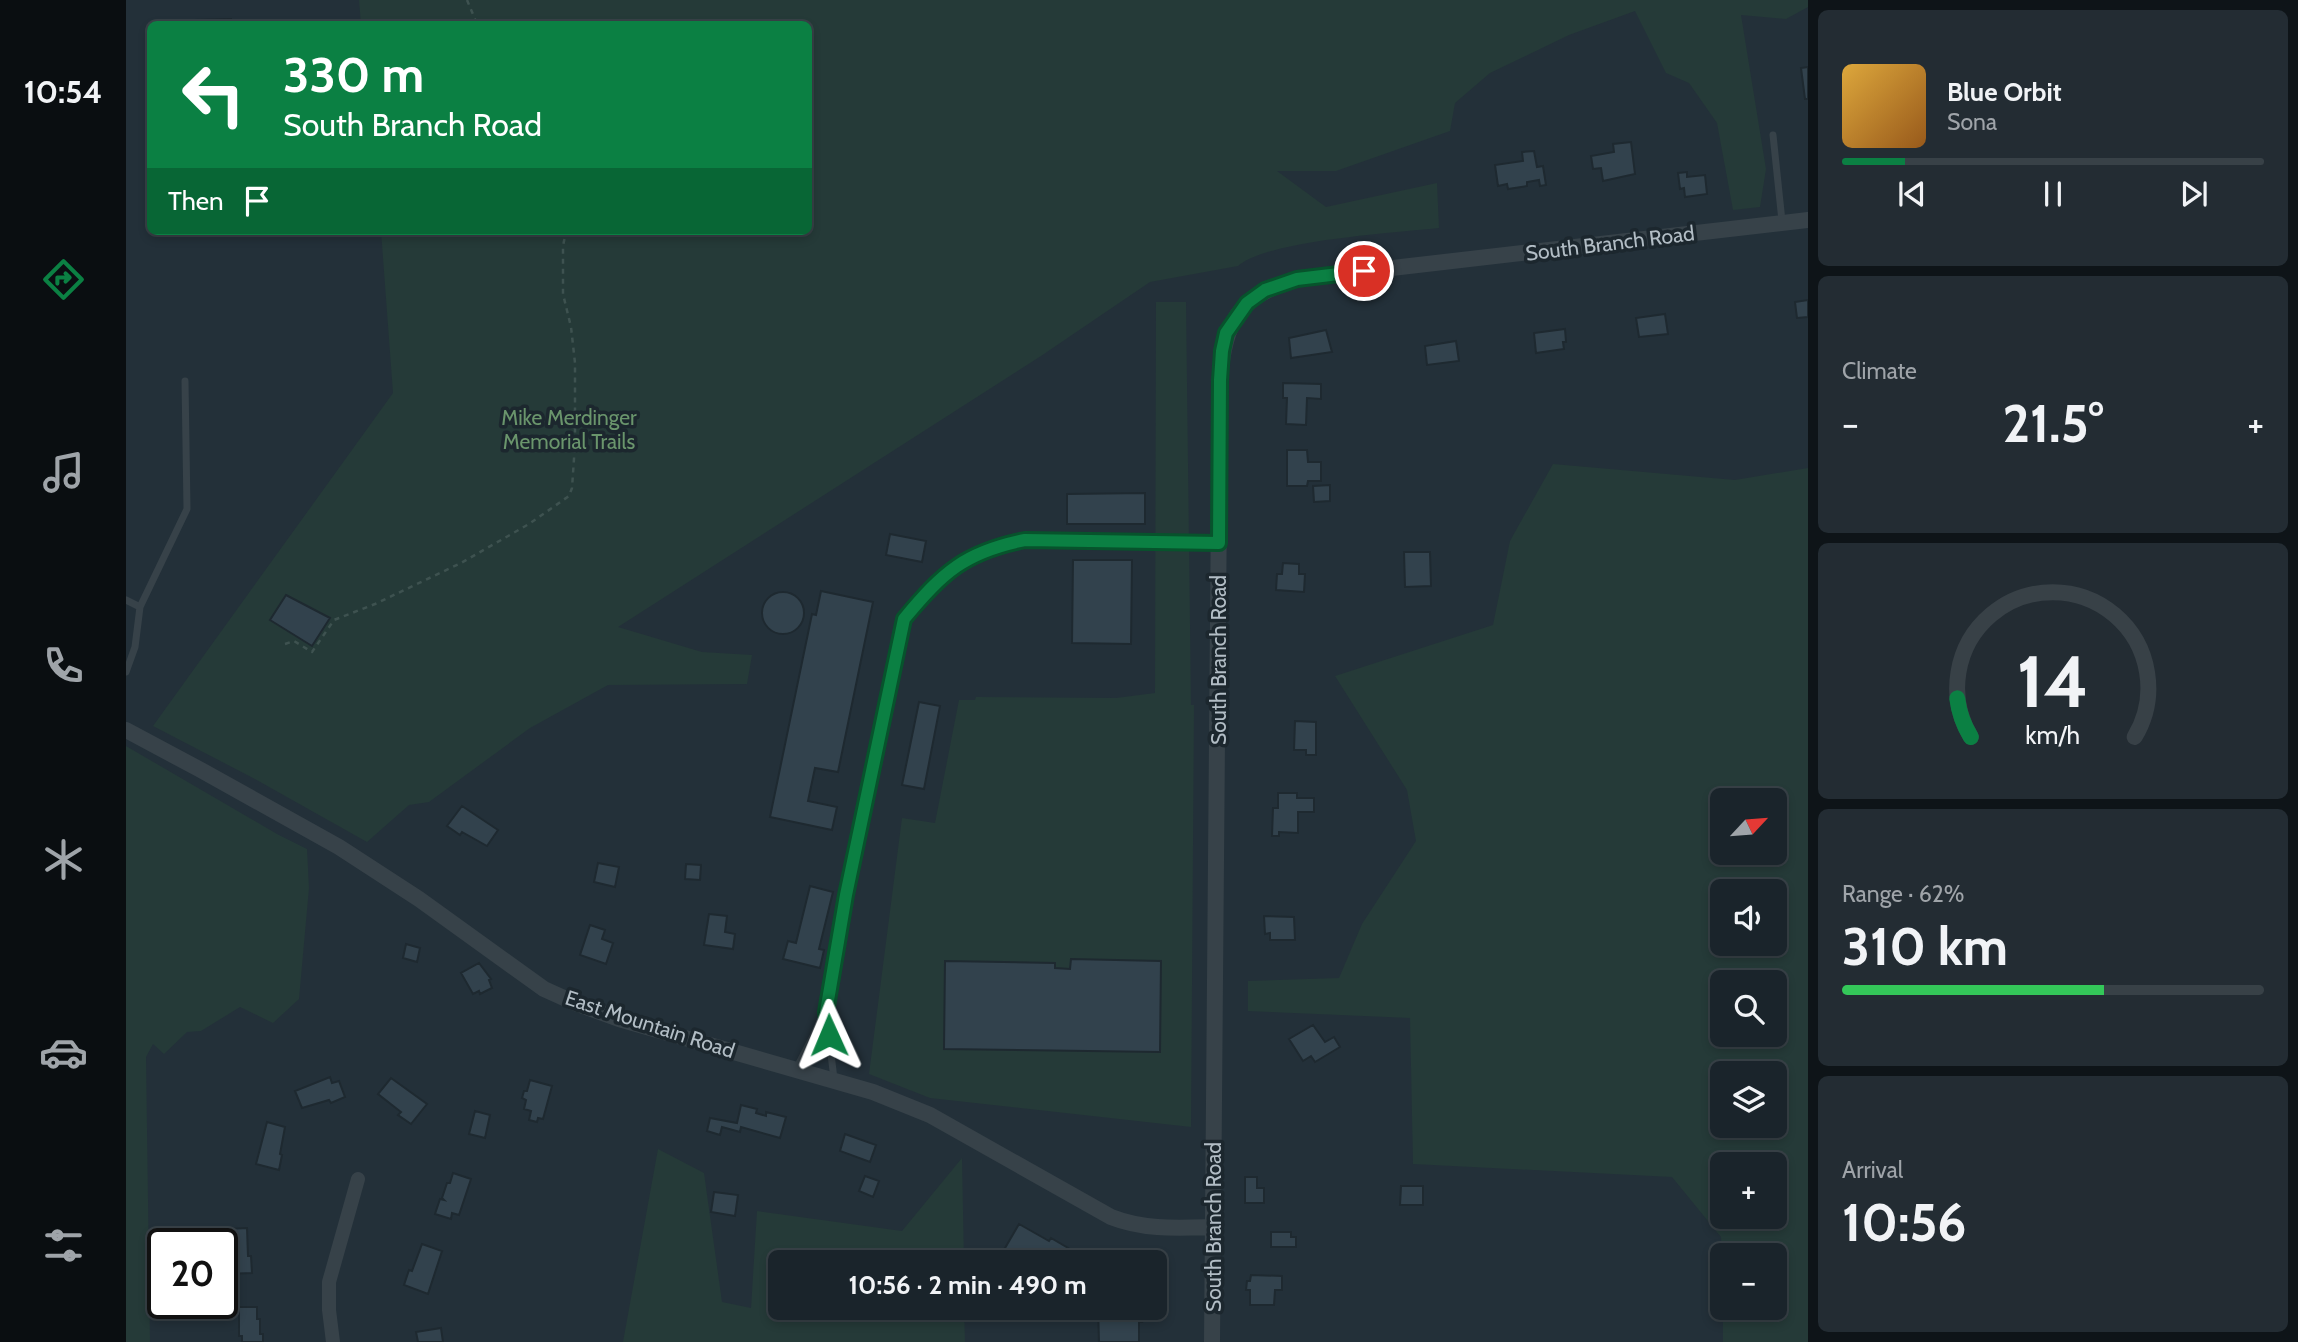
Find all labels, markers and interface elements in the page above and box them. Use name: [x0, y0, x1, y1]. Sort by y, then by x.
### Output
text: 330 m: [283, 45, 424, 104]
icon: left: [168, 49, 259, 140]
text: 10:54: [24, 72, 102, 111]
text: Blue Orbit: [1947, 76, 2062, 108]
text: South Branch Road: [283, 105, 542, 144]
text: Sona: [1947, 108, 1997, 136]
icon: previous: [1893, 175, 1931, 213]
icon: pause: [2034, 175, 2072, 213]
icon: next: [2175, 175, 2213, 213]
icon: arrive: [238, 182, 276, 220]
text: Then: [168, 185, 224, 217]
street label: South Branch Road: [1524, 220, 1696, 266]
pin: [1334, 241, 1394, 301]
icon: arrive: [1345, 252, 1383, 290]
icon: directions: [39, 255, 88, 304]
text: Climate: [1842, 357, 1917, 385]
text: 21.5°: [2002, 392, 2104, 455]
text: −: [1842, 400, 1859, 447]
text: +: [2247, 400, 2264, 447]
park label: Mike Merdinger Memorial Trails: [501, 405, 637, 454]
icon: music: [39, 448, 88, 497]
street label: South Branch Road: [1206, 575, 1231, 745]
text: 14: [2017, 637, 2089, 725]
icon: phone: [39, 641, 88, 690]
text: km/h: [2026, 720, 2080, 750]
north arrow: [1710, 788, 1787, 864]
map controls: [1710, 788, 1787, 1320]
icon: climate: [39, 835, 88, 884]
button: sound: [1710, 879, 1787, 956]
text: Range · 62%: [1842, 880, 1965, 908]
text: 310 km: [1842, 915, 2008, 978]
button: search: [1710, 970, 1787, 1047]
street label: East Mountain Road: [562, 985, 738, 1063]
position arrow: [792, 998, 866, 1072]
icon: car: [39, 1028, 88, 1077]
button: layers: [1710, 1061, 1787, 1138]
street label: South Branch Road: [1201, 1142, 1226, 1312]
button: +: [1710, 1152, 1787, 1229]
text: Arrival: [1842, 1156, 1903, 1184]
text: 10:56: [1842, 1191, 1967, 1254]
icon: filters: [39, 1221, 88, 1270]
speed limit sign: 20: [147, 1228, 238, 1319]
button: −: [1710, 1243, 1787, 1320]
text: 10:56 · 2 min · 490 m: [848, 1269, 1087, 1301]

